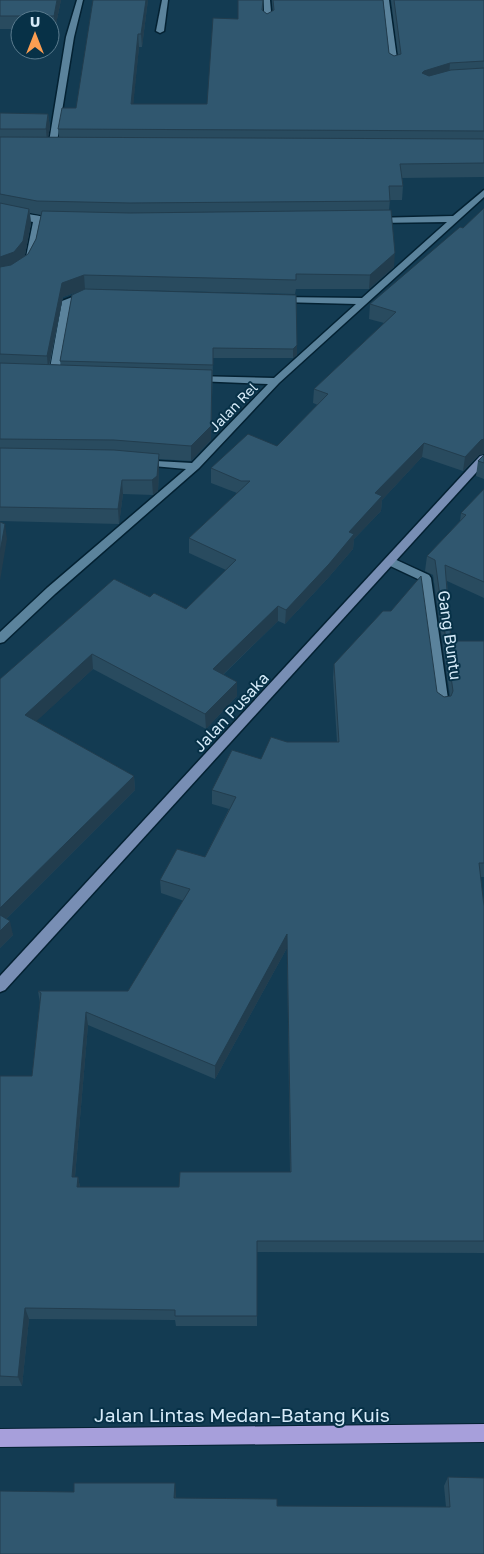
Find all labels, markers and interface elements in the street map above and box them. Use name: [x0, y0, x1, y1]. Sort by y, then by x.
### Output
north arrow: [10, 10, 60, 60]
text: U: [30, 13, 40, 30]
street label: Jalan Rel: [205, 379, 261, 435]
street label: Gang Buntu: [434, 589, 466, 681]
street label: Jalan Pusaka: [189, 668, 273, 756]
street label: Jalan Lintas Medan–Batang Kuis: [94, 1403, 390, 1426]

